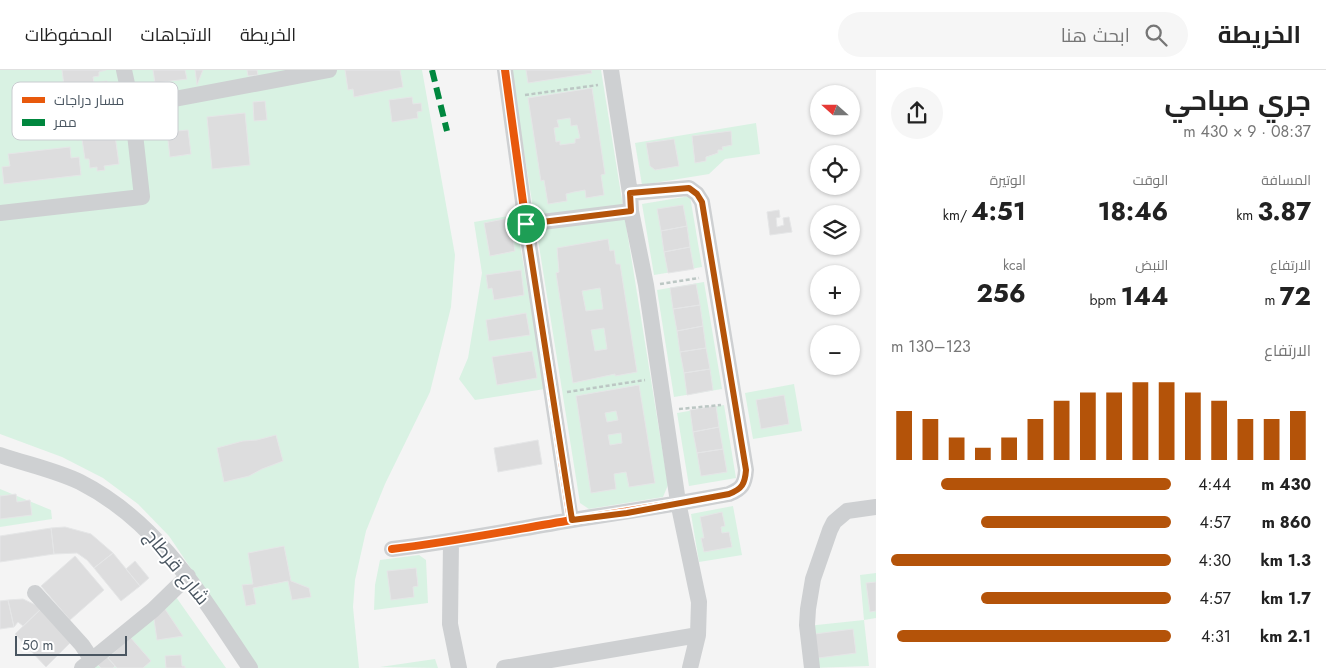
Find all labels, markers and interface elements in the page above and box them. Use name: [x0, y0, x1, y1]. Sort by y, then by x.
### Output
search box: [838, 12, 1188, 57]
text: الخريطة: [1218, 17, 1301, 52]
icon: search: [1142, 21, 1170, 49]
text: المحفوظات: [25, 22, 113, 48]
text: الاتجاهات: [141, 22, 212, 48]
text: الخريطة: [240, 22, 296, 48]
text: ابحث هنا: [1061, 22, 1130, 49]
text: جري صباحي: [1165, 80, 1311, 121]
legend: [12, 82, 178, 140]
north arrow: [810, 85, 860, 135]
map controls: [810, 85, 860, 375]
button: share: [891, 87, 943, 139]
text: مسار دراجات: [54, 90, 124, 110]
text: ممر: [53, 112, 77, 132]
text: 08:37 · 9 × 430 m: [1183, 120, 1311, 143]
button: locate: [810, 145, 860, 195]
text: الوتيرة: [990, 170, 1026, 190]
text: الوقت: [1133, 170, 1168, 190]
text: المسافة: [1261, 170, 1311, 190]
text: 4:51: [971, 193, 1026, 229]
text: 18:46: [1098, 193, 1168, 229]
text: 3.87: [1257, 193, 1311, 229]
pin: [505, 203, 547, 245]
button: layers: [810, 205, 860, 255]
text: /km: [943, 205, 971, 225]
text: km: [1236, 205, 1257, 225]
icon: arrive: [512, 210, 540, 238]
text: kcal: [1003, 255, 1026, 275]
text: النبض: [1135, 255, 1168, 275]
text: الارتفاع: [1270, 255, 1311, 275]
button: +: [810, 265, 860, 315]
text: 256: [976, 275, 1026, 311]
text: 144: [1121, 278, 1168, 314]
text: 72: [1280, 278, 1311, 314]
text: bpm: [1090, 290, 1121, 310]
text: m: [1264, 290, 1280, 310]
button: −: [810, 325, 860, 375]
text: 123–130 m: [891, 335, 971, 358]
text: الارتفاع: [1264, 339, 1311, 362]
text: 4:44: [1198, 473, 1231, 496]
text: 430 m: [1261, 473, 1311, 496]
text: 4:57: [1199, 511, 1231, 534]
text: 860 m: [1262, 511, 1311, 534]
street label: شارع قرطاج: [138, 523, 216, 611]
text: 4:30: [1199, 549, 1231, 572]
text: 1.3 km: [1261, 549, 1311, 572]
text: 4:57: [1199, 587, 1231, 610]
text: 1.7 km: [1261, 587, 1311, 610]
text: 4:31: [1201, 625, 1231, 648]
text: 2.1 km: [1260, 625, 1311, 648]
scale bar: [15, 633, 128, 656]
text: 50 m: [22, 635, 53, 655]

